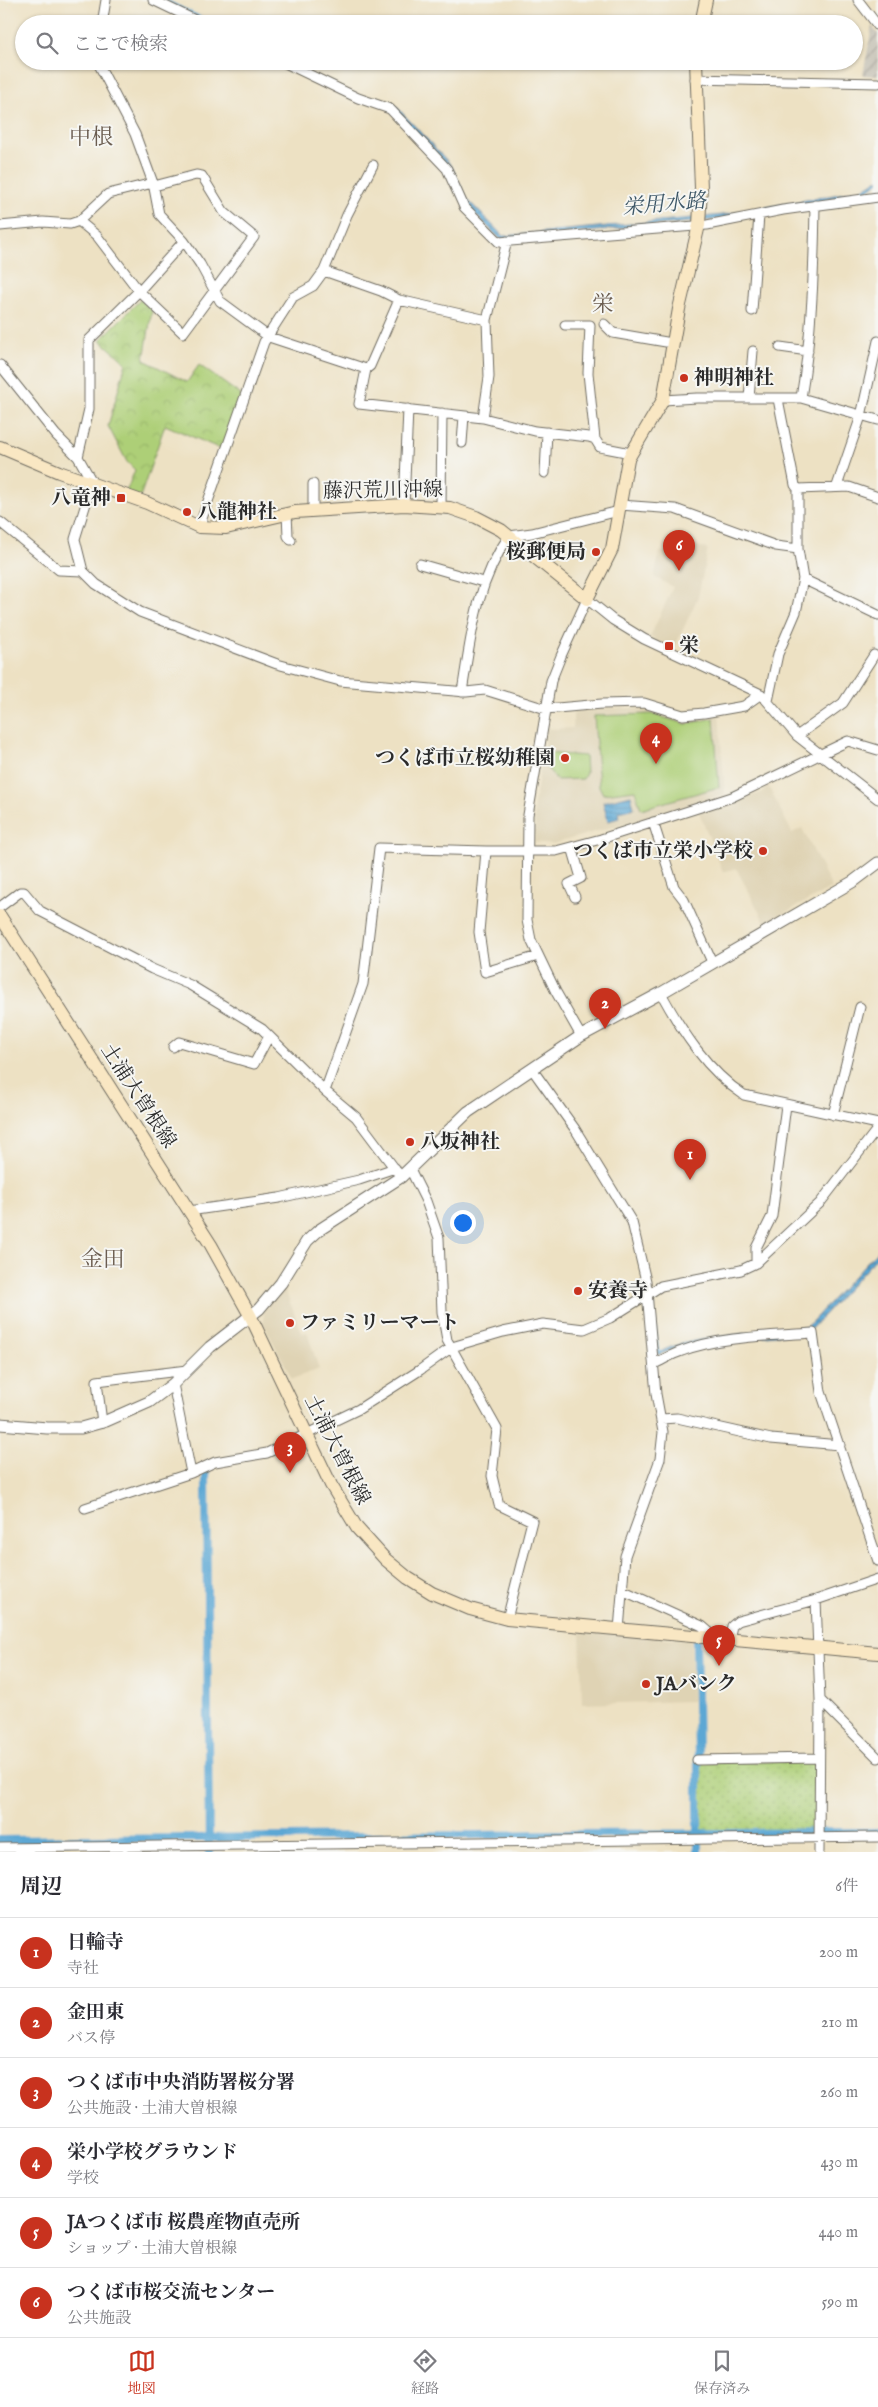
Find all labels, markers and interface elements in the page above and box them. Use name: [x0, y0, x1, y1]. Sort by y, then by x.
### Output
search box: [15, 15, 863, 70]
icon: search: [33, 29, 61, 57]
text: ここで検索: [73, 33, 168, 57]
district label: 中根: [69, 124, 113, 152]
water label: 栄用水路: [621, 188, 709, 222]
district label: 栄: [592, 291, 614, 319]
place label: 神明神社: [694, 366, 774, 391]
marker: 神明神社: [678, 372, 690, 384]
street label: 藤沢荒川沖線: [323, 477, 443, 505]
place label: 八竜神: [51, 486, 111, 511]
marker: 八竜神: [115, 492, 127, 504]
place label: 八龍神社: [197, 500, 277, 525]
marker: 八龍神社: [181, 506, 193, 518]
pin: 6: [663, 530, 695, 571]
place label: 桜郵便局: [506, 540, 586, 565]
marker: 桜郵便局: [590, 546, 602, 558]
place label: 栄: [679, 634, 699, 659]
marker: 栄: [663, 640, 675, 652]
pin: 4: [640, 723, 672, 764]
place label: つくば市立桜幼稚園: [375, 746, 555, 771]
marker: つくば市立桜幼稚園: [559, 752, 571, 764]
place label: つくば市立栄小学校: [573, 839, 753, 864]
marker: つくば市立栄小学校: [757, 845, 769, 857]
pin: 2: [589, 988, 621, 1029]
street label: 土浦大曽根線: [95, 1039, 181, 1153]
place label: 八坂神社: [420, 1130, 500, 1155]
marker: 八坂神社: [404, 1136, 416, 1148]
pin: 1: [674, 1139, 706, 1180]
your location: [450, 1210, 476, 1236]
district label: 金田: [81, 1246, 125, 1274]
place label: 安養寺: [588, 1279, 648, 1304]
marker: 安養寺: [572, 1285, 584, 1297]
place label: ファミリーマート: [300, 1311, 460, 1336]
marker: ファミリーマート: [284, 1317, 296, 1329]
street label: 土浦大曽根線: [299, 1391, 375, 1509]
pin: 3: [274, 1432, 306, 1473]
pin: 5: [703, 1625, 735, 1666]
place label: JAバンク: [653, 1672, 737, 1697]
marker: JAバンク: [640, 1678, 652, 1690]
text: 周辺: [20, 1874, 62, 1901]
text: 6件: [835, 1877, 858, 1897]
text: 日輪寺: [67, 1931, 124, 1955]
text: 1: [33, 1943, 39, 1963]
text: 200 m: [819, 1943, 858, 1963]
text: 寺社: [67, 1959, 99, 1979]
text: 金田東: [67, 2001, 124, 2025]
text: 2: [32, 2013, 40, 2033]
text: 210 m: [821, 2013, 858, 2033]
text: バス停: [67, 2029, 115, 2049]
text: つくば市中央消防署桜分署: [67, 2071, 295, 2095]
text: 3: [33, 2083, 39, 2103]
text: 260 m: [820, 2083, 858, 2103]
text: 公共施設 · 土浦大曽根線: [67, 2099, 238, 2119]
text: 栄小学校グラウンド: [67, 2141, 238, 2165]
text: 4: [32, 2153, 40, 2173]
text: 430 m: [820, 2153, 858, 2173]
text: 学校: [67, 2169, 99, 2189]
text: JAつくば市 桜農産物直売所: [67, 2211, 300, 2235]
text: 5: [33, 2223, 39, 2243]
text: 440 m: [819, 2223, 858, 2243]
text: ショップ · 土浦大曽根線: [67, 2239, 237, 2259]
text: つくば市桜交流センター: [67, 2281, 275, 2305]
text: 6: [33, 2293, 39, 2313]
text: 590 m: [822, 2293, 858, 2313]
text: 公共施設: [67, 2309, 131, 2329]
tab: 地図: [128, 2347, 156, 2398]
tab: 経路: [411, 2347, 439, 2398]
tab: 保存済み: [694, 2347, 750, 2398]

